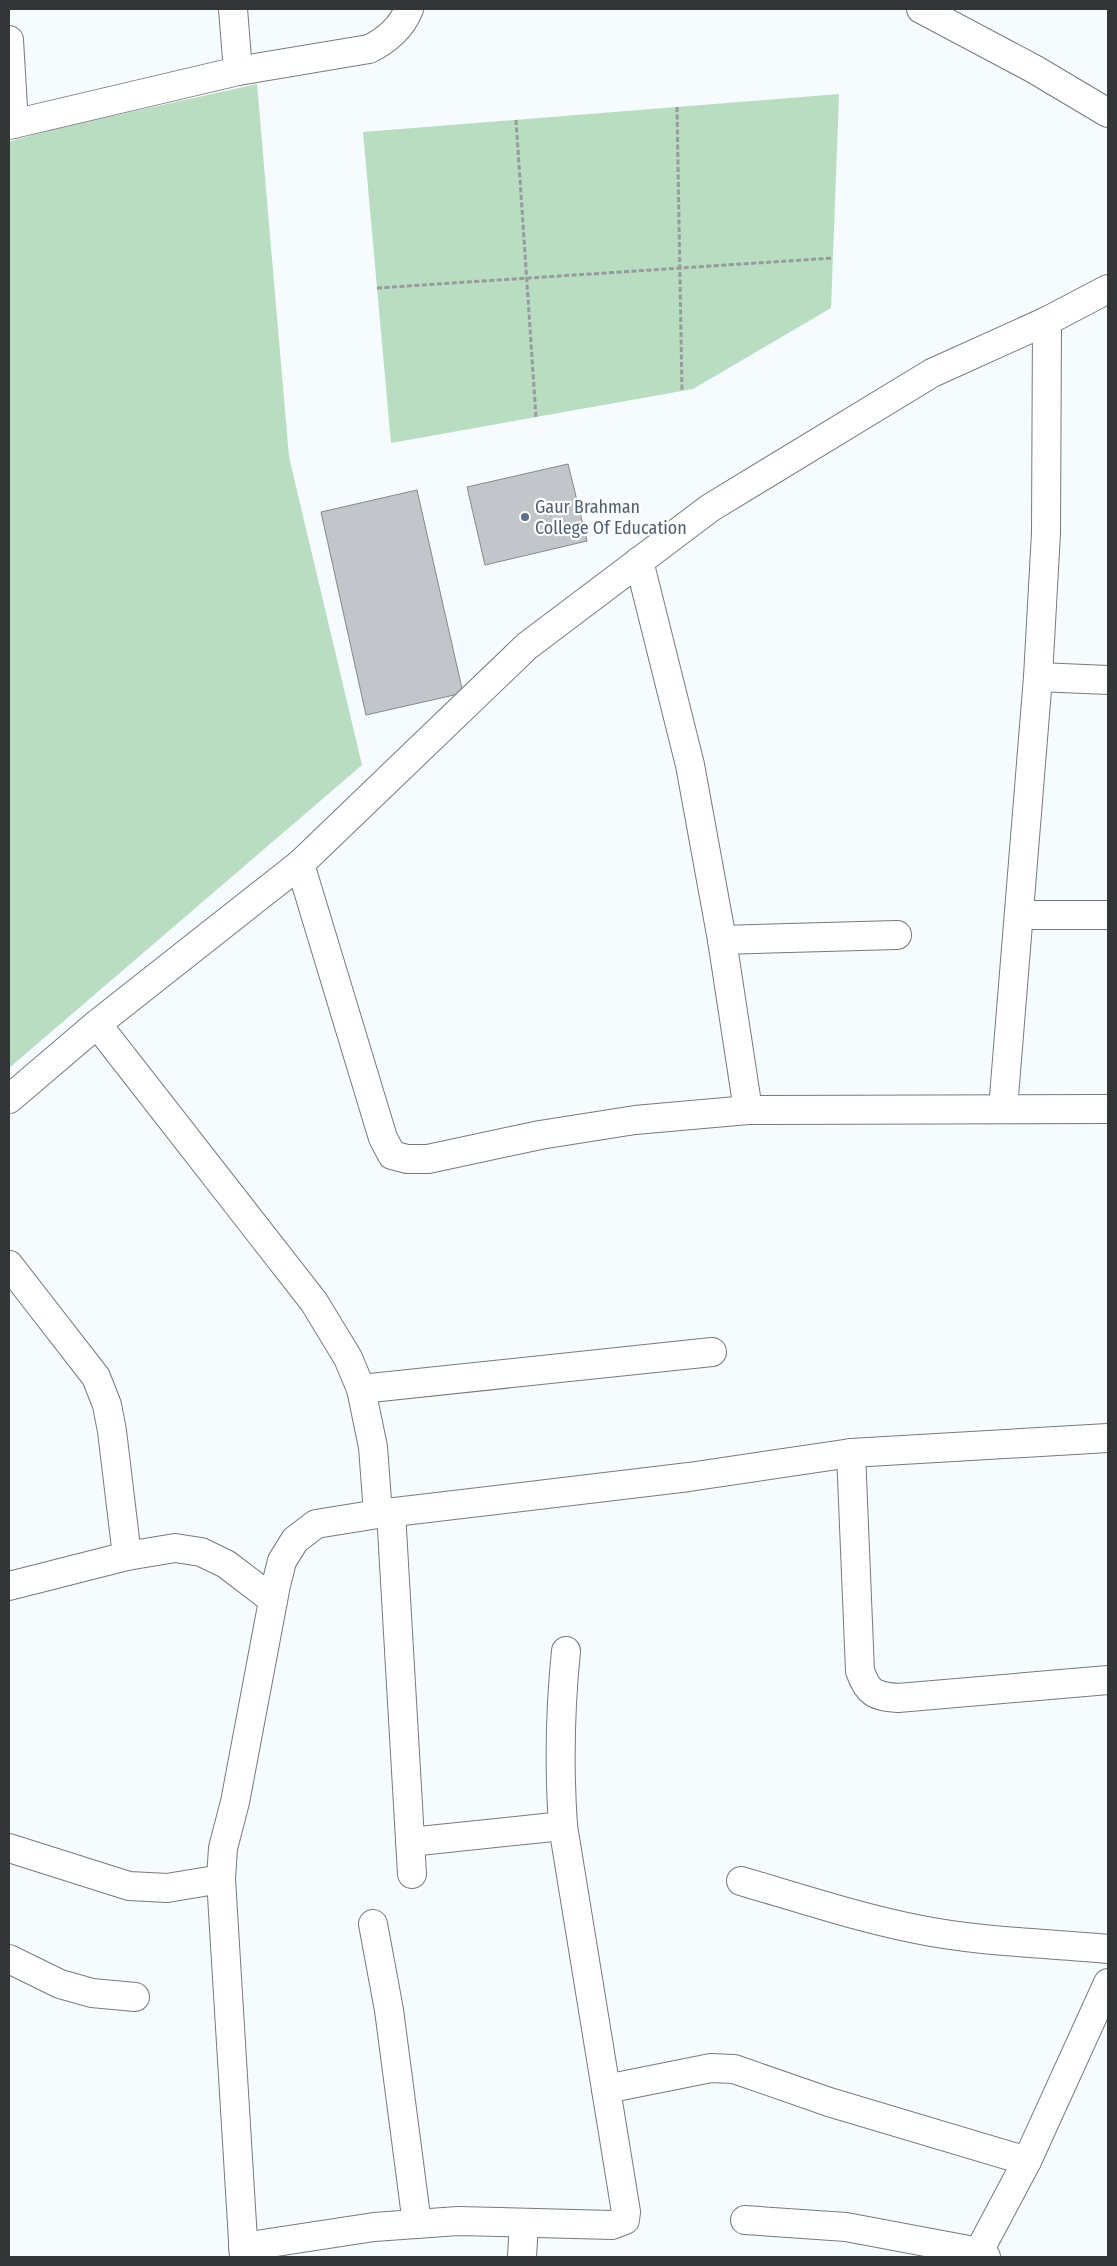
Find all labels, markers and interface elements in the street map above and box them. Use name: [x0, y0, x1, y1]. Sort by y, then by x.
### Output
place label: Gaur Brahman College Of Education: [535, 496, 687, 539]
marker: Gaur Brahman College Of Education: [519, 511, 531, 523]

